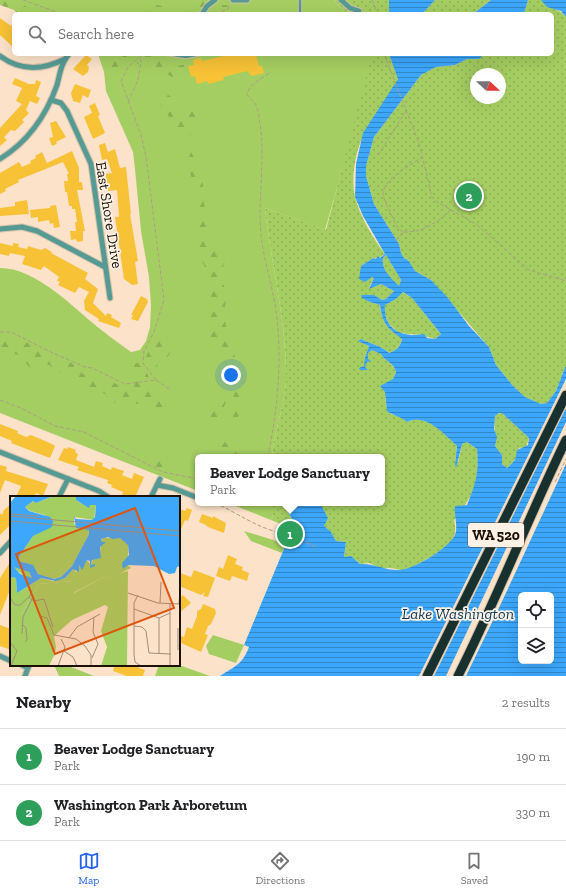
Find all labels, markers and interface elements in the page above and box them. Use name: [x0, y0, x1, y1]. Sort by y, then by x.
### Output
search box: [12, 12, 554, 56]
icon: search: [26, 23, 48, 45]
text: Search here: [58, 25, 134, 43]
north arrow: [470, 68, 506, 104]
street label: East Shore Drive: [92, 160, 126, 270]
pin: 2: [456, 181, 482, 211]
your location: [221, 365, 241, 385]
popup: [195, 454, 385, 506]
text: Beaver Lodge Sanctuary: [210, 464, 370, 482]
text: Park: [210, 482, 236, 497]
inset map: [10, 496, 180, 666]
pin: 1: [277, 519, 303, 549]
road number: WA 520: [468, 523, 524, 547]
map controls: [518, 592, 554, 664]
button: locate: [518, 592, 554, 628]
water label: Lake Washington: [402, 604, 514, 623]
button: layers: [518, 628, 554, 664]
text: Nearby: [16, 692, 71, 712]
text: 2 results: [502, 695, 550, 710]
text: Beaver Lodge Sanctuary: [54, 740, 214, 758]
text: 1: [26, 749, 32, 764]
text: 190 m: [516, 749, 550, 764]
text: Park: [54, 758, 80, 773]
text: Washington Park Arboretum: [54, 796, 247, 814]
text: 2: [26, 805, 32, 820]
text: 330 m: [516, 805, 550, 820]
text: Park: [54, 814, 80, 829]
tab: Map: [78, 850, 100, 887]
tab: Directions: [255, 850, 305, 887]
tab: Saved: [461, 850, 488, 887]

